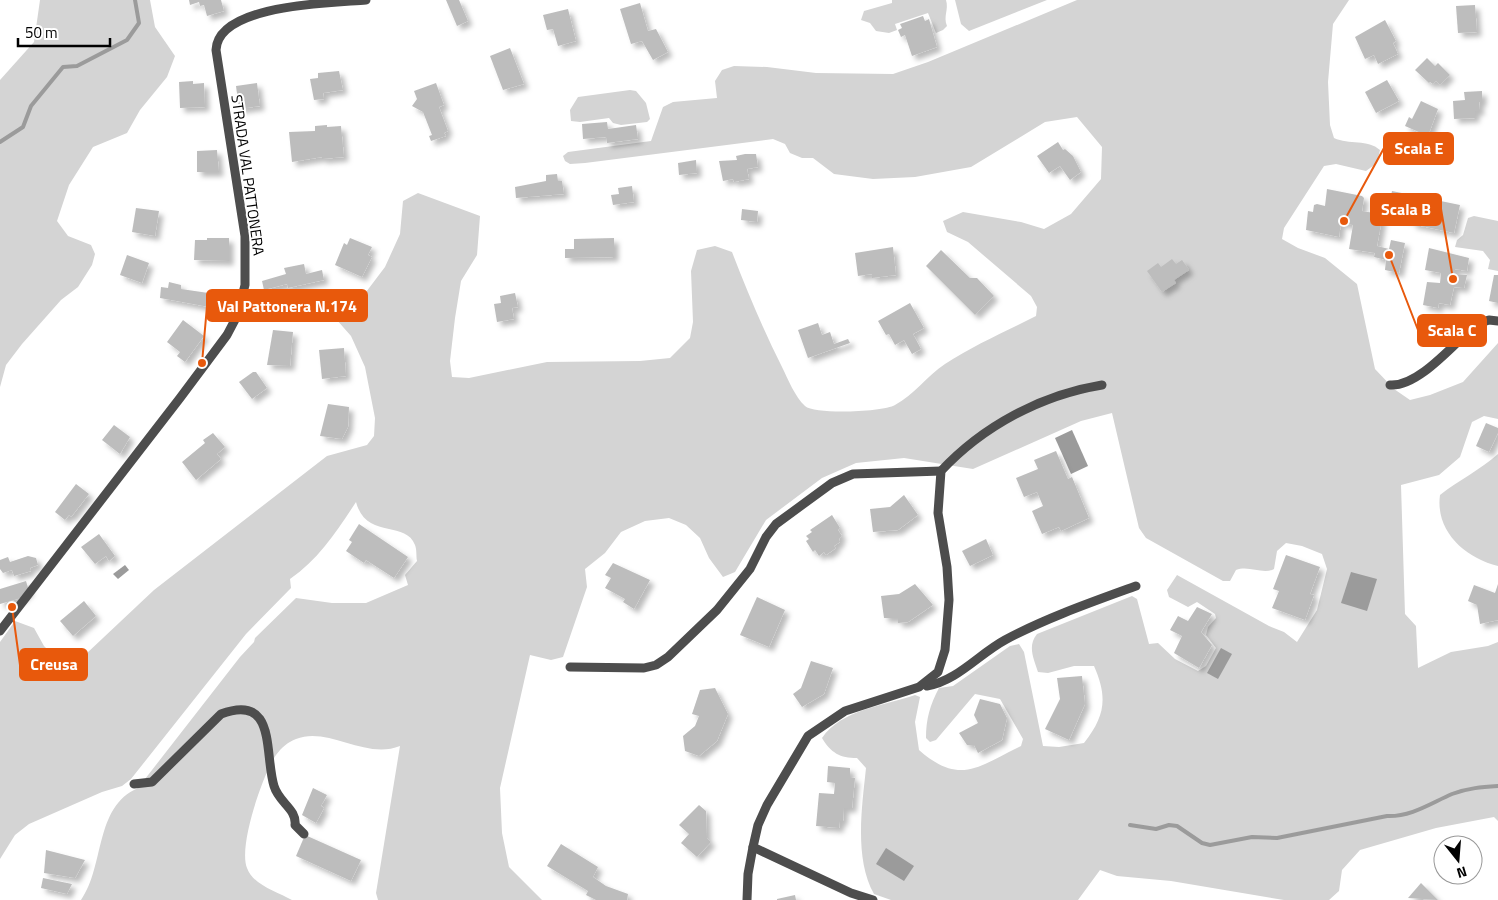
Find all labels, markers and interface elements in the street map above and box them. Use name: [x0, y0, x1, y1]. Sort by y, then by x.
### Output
scale bar: [18, 15, 110, 47]
text: 50 m: [25, 21, 58, 44]
street label: STRADA VAL PATTONERA: [225, 93, 271, 257]
callout: Scala E: [1384, 133, 1453, 164]
text: Scala E: [1395, 136, 1444, 160]
callout: Scala B: [1371, 194, 1441, 225]
text: Scala B: [1381, 197, 1431, 221]
callout: Val Pattonera N.174: [207, 290, 367, 321]
text: Val Pattonera N.174: [217, 294, 357, 318]
callout: Scala C: [1418, 315, 1486, 346]
text: Scala C: [1428, 318, 1477, 342]
callout: Creusa: [20, 649, 87, 680]
text: Creusa: [30, 652, 78, 676]
north arrow: [1433, 835, 1483, 885]
text: N: [1454, 861, 1470, 884]

